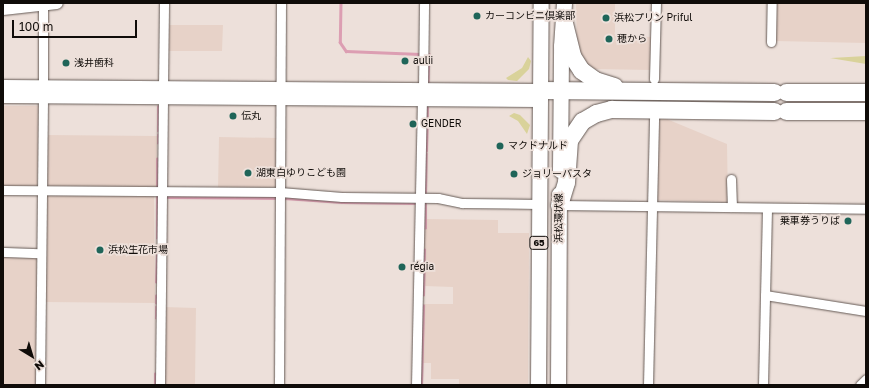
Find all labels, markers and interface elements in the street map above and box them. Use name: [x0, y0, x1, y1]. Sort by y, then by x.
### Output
place label: カーコンビニ倶楽部: [485, 10, 575, 22]
marker: カーコンビニ倶楽部: [472, 11, 482, 21]
scale bar: [14, 12, 139, 38]
place label: 浜松プリン Priful: [614, 12, 693, 24]
marker: 浜松プリン Priful: [601, 13, 611, 23]
text: 100 m: [19, 19, 53, 34]
place label: 穂から: [617, 33, 647, 45]
marker: 穂から: [604, 34, 614, 44]
place label: aulii: [413, 55, 433, 67]
marker: aulii: [400, 56, 410, 66]
place label: 浅井歯科: [74, 57, 114, 69]
marker: 浅井歯科: [61, 58, 71, 68]
place label: 伝丸: [241, 110, 261, 122]
marker: 伝丸: [228, 111, 238, 121]
place label: GENDER: [421, 118, 462, 130]
marker: GENDER: [408, 119, 418, 129]
place label: マクドナルド: [508, 140, 568, 152]
marker: マクドナルド: [495, 141, 505, 151]
place label: 湖東白ゆりこども園: [256, 167, 346, 179]
marker: 湖東白ゆりこども園: [243, 168, 253, 178]
place label: ジョリーパスタ: [522, 168, 592, 180]
marker: ジョリーパスタ: [509, 169, 519, 179]
street label: 浜松環状線: [553, 193, 565, 243]
place label: 乗車券うりば: [780, 215, 840, 227]
marker: 乗車券うりば: [843, 216, 853, 226]
road number: 65: [529, 236, 549, 250]
place label: 浜松生花市場: [108, 244, 168, 256]
marker: 浜松生花市場: [95, 245, 105, 255]
place label: régia: [410, 261, 434, 273]
marker: régia: [397, 262, 407, 272]
north arrow: [12, 336, 52, 376]
text: N: [32, 358, 47, 374]

